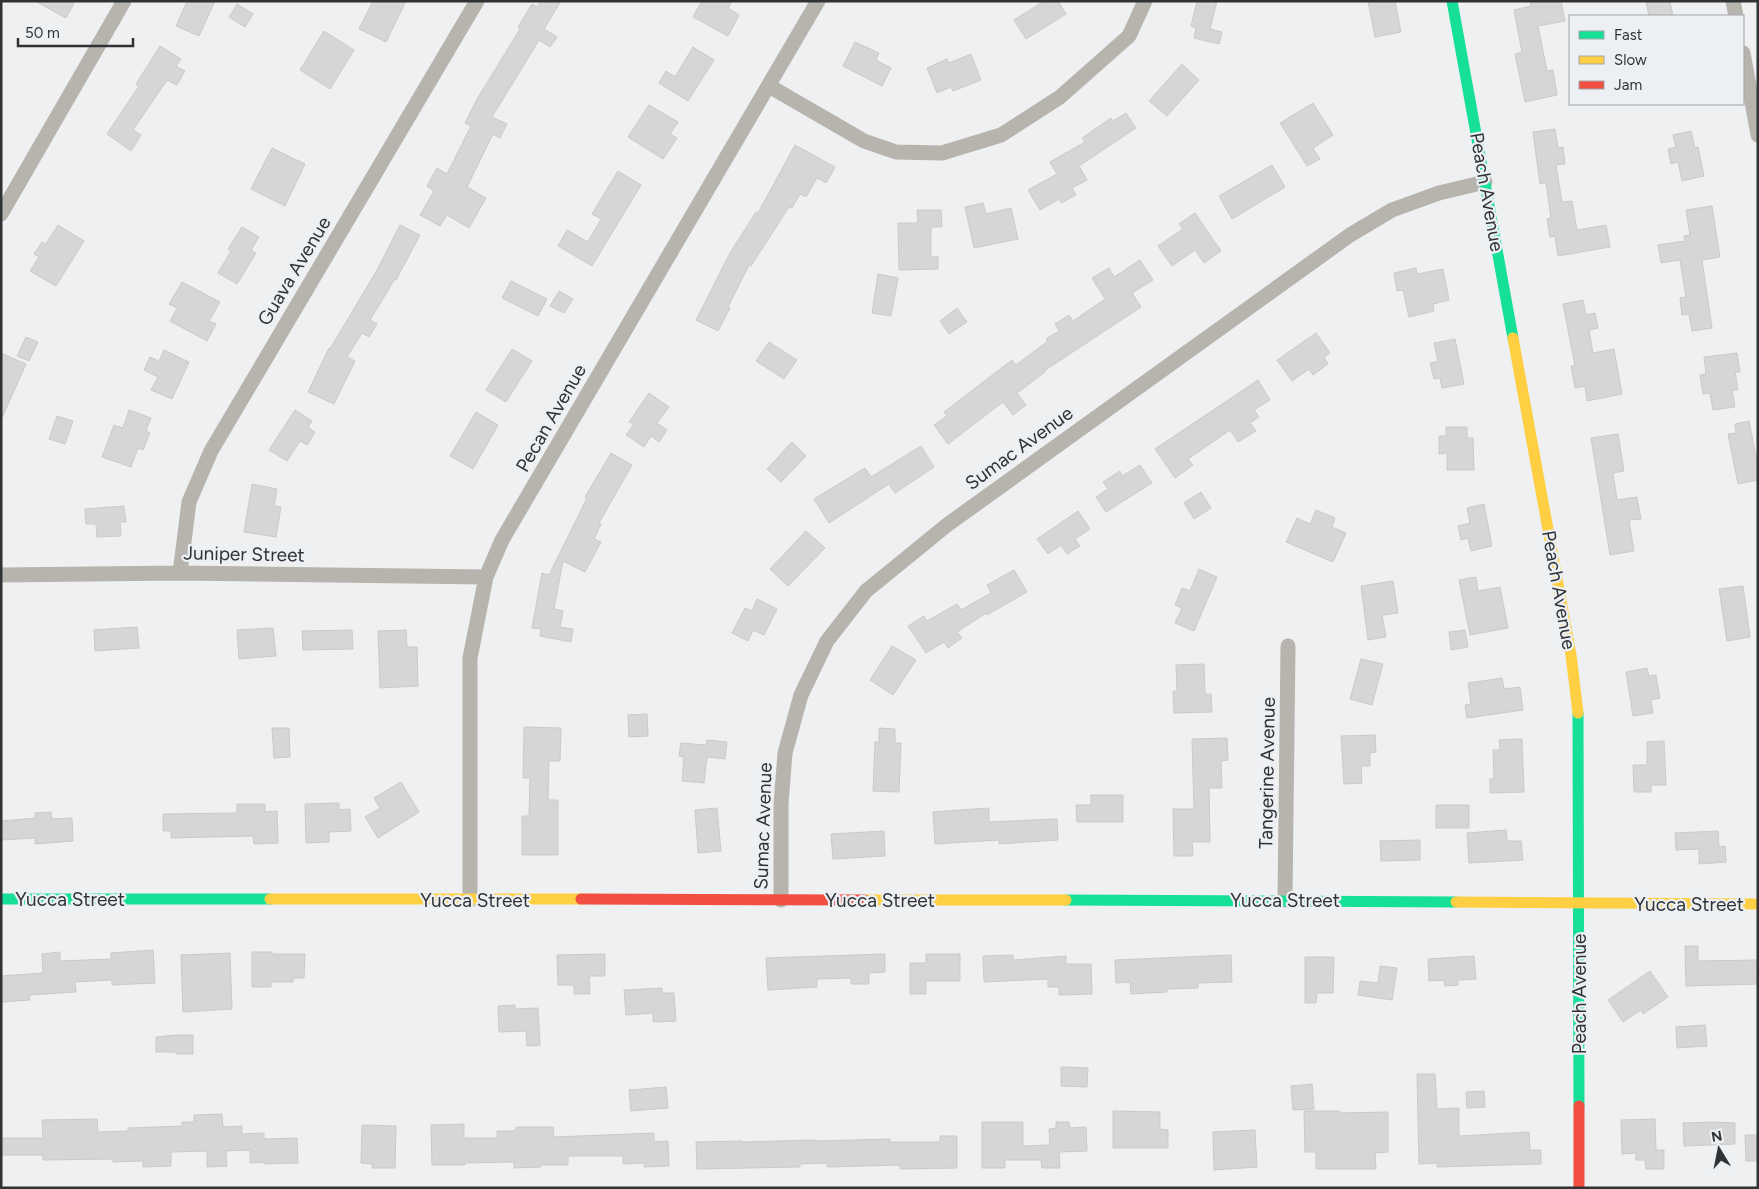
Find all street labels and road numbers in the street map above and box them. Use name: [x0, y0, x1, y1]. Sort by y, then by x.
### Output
street label: Peach Avenue: [1465, 131, 1509, 253]
street label: Guava Avenue: [252, 212, 336, 330]
street label: Pecan Avenue: [511, 360, 591, 476]
street label: Sumac Avenue: [961, 401, 1077, 495]
street label: Peach Avenue: [1537, 529, 1581, 651]
street label: Juniper Street: [183, 541, 305, 567]
street label: Tangerine Avenue: [1254, 697, 1280, 849]
street label: Sumac Avenue: [749, 762, 777, 890]
street label: Yucca Street: [15, 888, 125, 911]
street label: Yucca Street: [420, 889, 530, 912]
street label: Yucca Street: [825, 889, 935, 912]
street label: Yucca Street: [1230, 889, 1340, 912]
street label: Yucca Street: [1634, 893, 1744, 916]
street label: Peach Avenue: [1568, 934, 1591, 1054]

